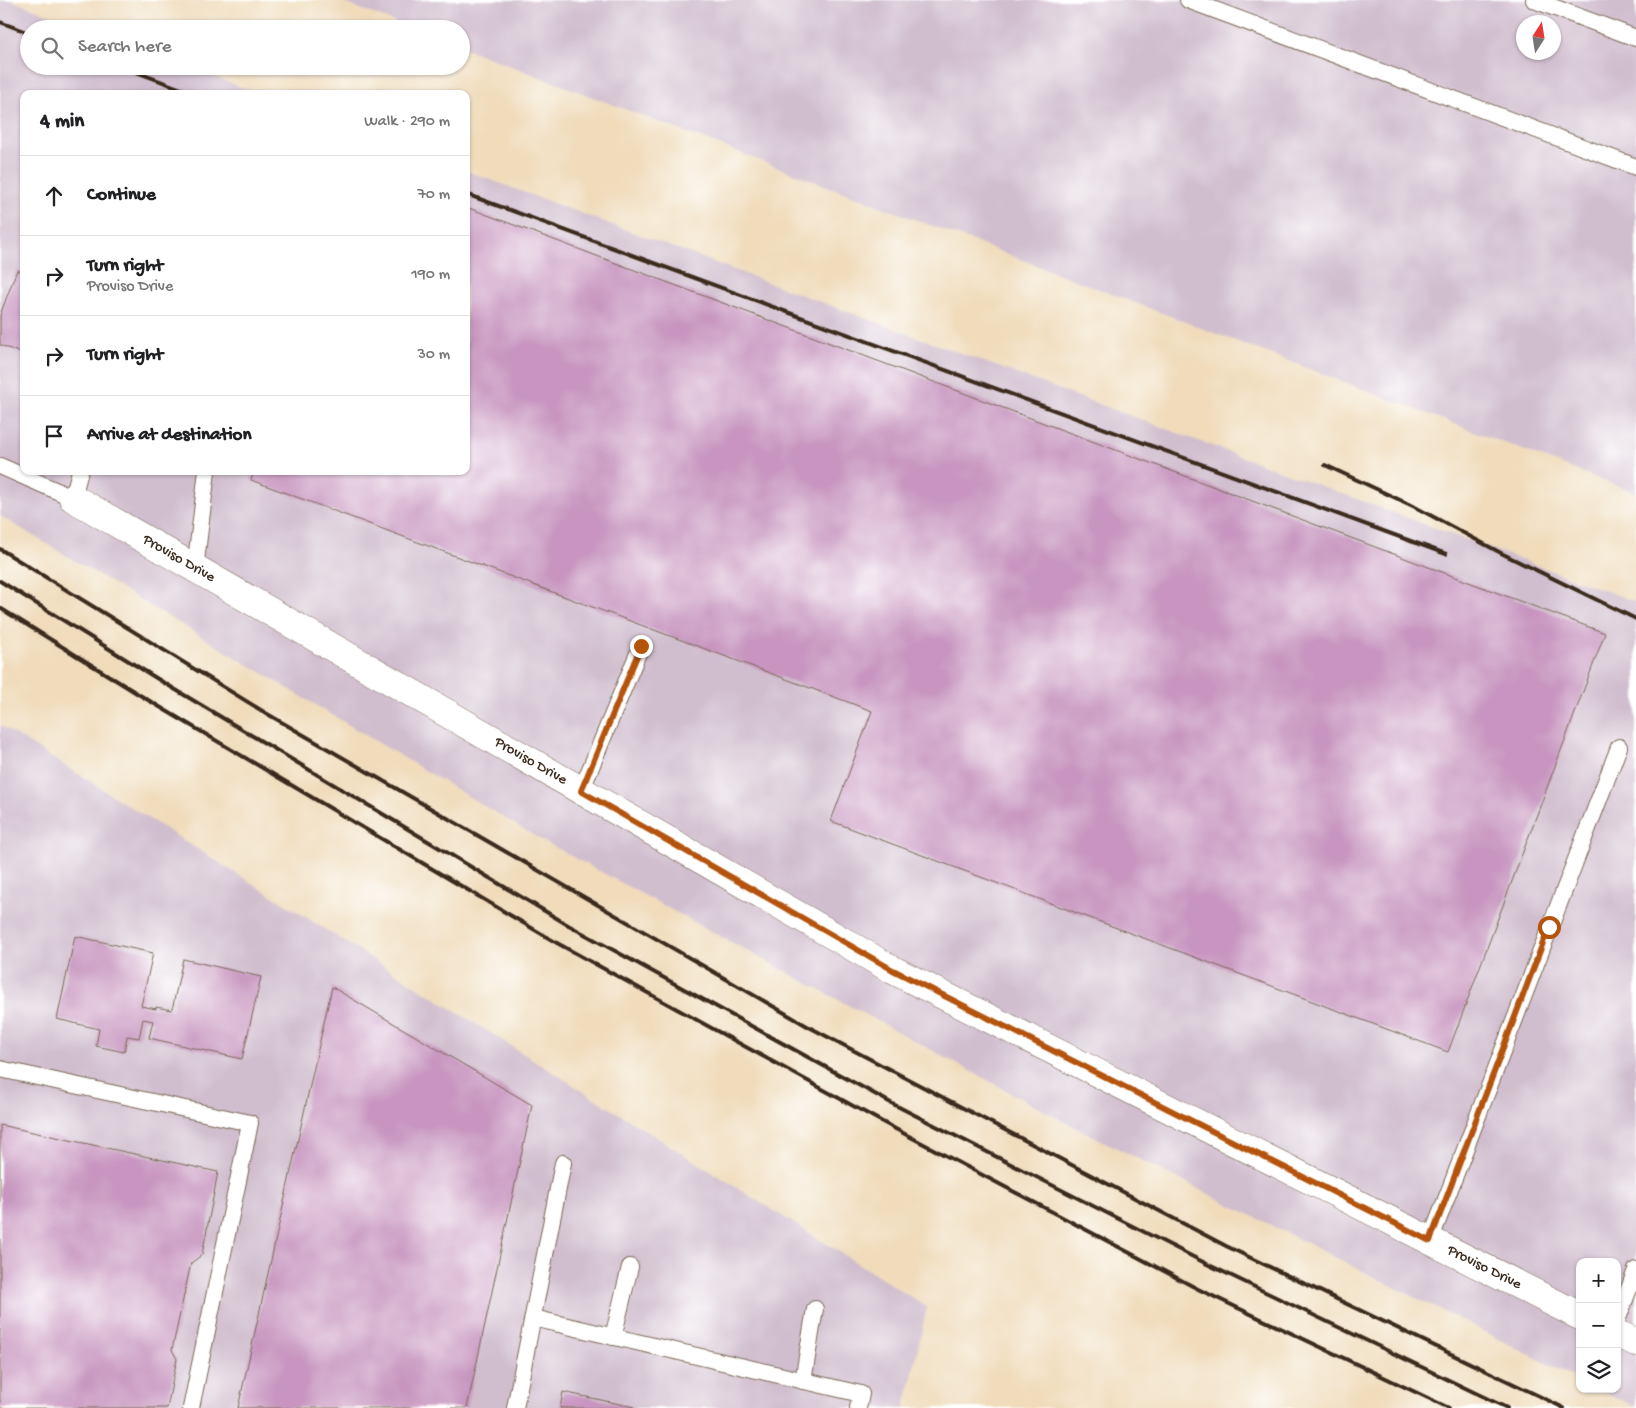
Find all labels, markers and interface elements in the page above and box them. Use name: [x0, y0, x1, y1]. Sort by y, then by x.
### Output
north arrow: [1516, 15, 1561, 60]
search box: [20, 20, 470, 75]
icon: search: [38, 34, 66, 62]
text: Search here: [78, 36, 172, 59]
text: 4 min: [40, 110, 84, 135]
text: Walk · 290 m: [364, 113, 450, 132]
icon: ahead: [40, 182, 68, 210]
text: Continue: [87, 184, 156, 207]
text: 70 m: [417, 186, 450, 205]
text: Turn right: [87, 255, 163, 278]
icon: right: [40, 262, 68, 290]
text: 190 m: [411, 266, 450, 285]
text: Proviso Drive: [87, 278, 173, 297]
icon: right: [40, 342, 68, 370]
text: Turn right: [87, 344, 163, 367]
text: 30 m: [417, 346, 450, 365]
icon: arrive: [40, 422, 68, 450]
text: Arrive at destination: [87, 424, 251, 447]
street label: Proviso Drive: [138, 530, 219, 587]
route end: [630, 635, 653, 658]
street label: Proviso Drive: [490, 733, 570, 790]
route start: [1538, 916, 1561, 939]
street label: Proviso Drive: [1443, 1241, 1525, 1294]
map controls: [1576, 1258, 1621, 1393]
button: +: [1576, 1258, 1621, 1303]
button: −: [1576, 1303, 1621, 1348]
button: layers: [1576, 1348, 1621, 1393]

